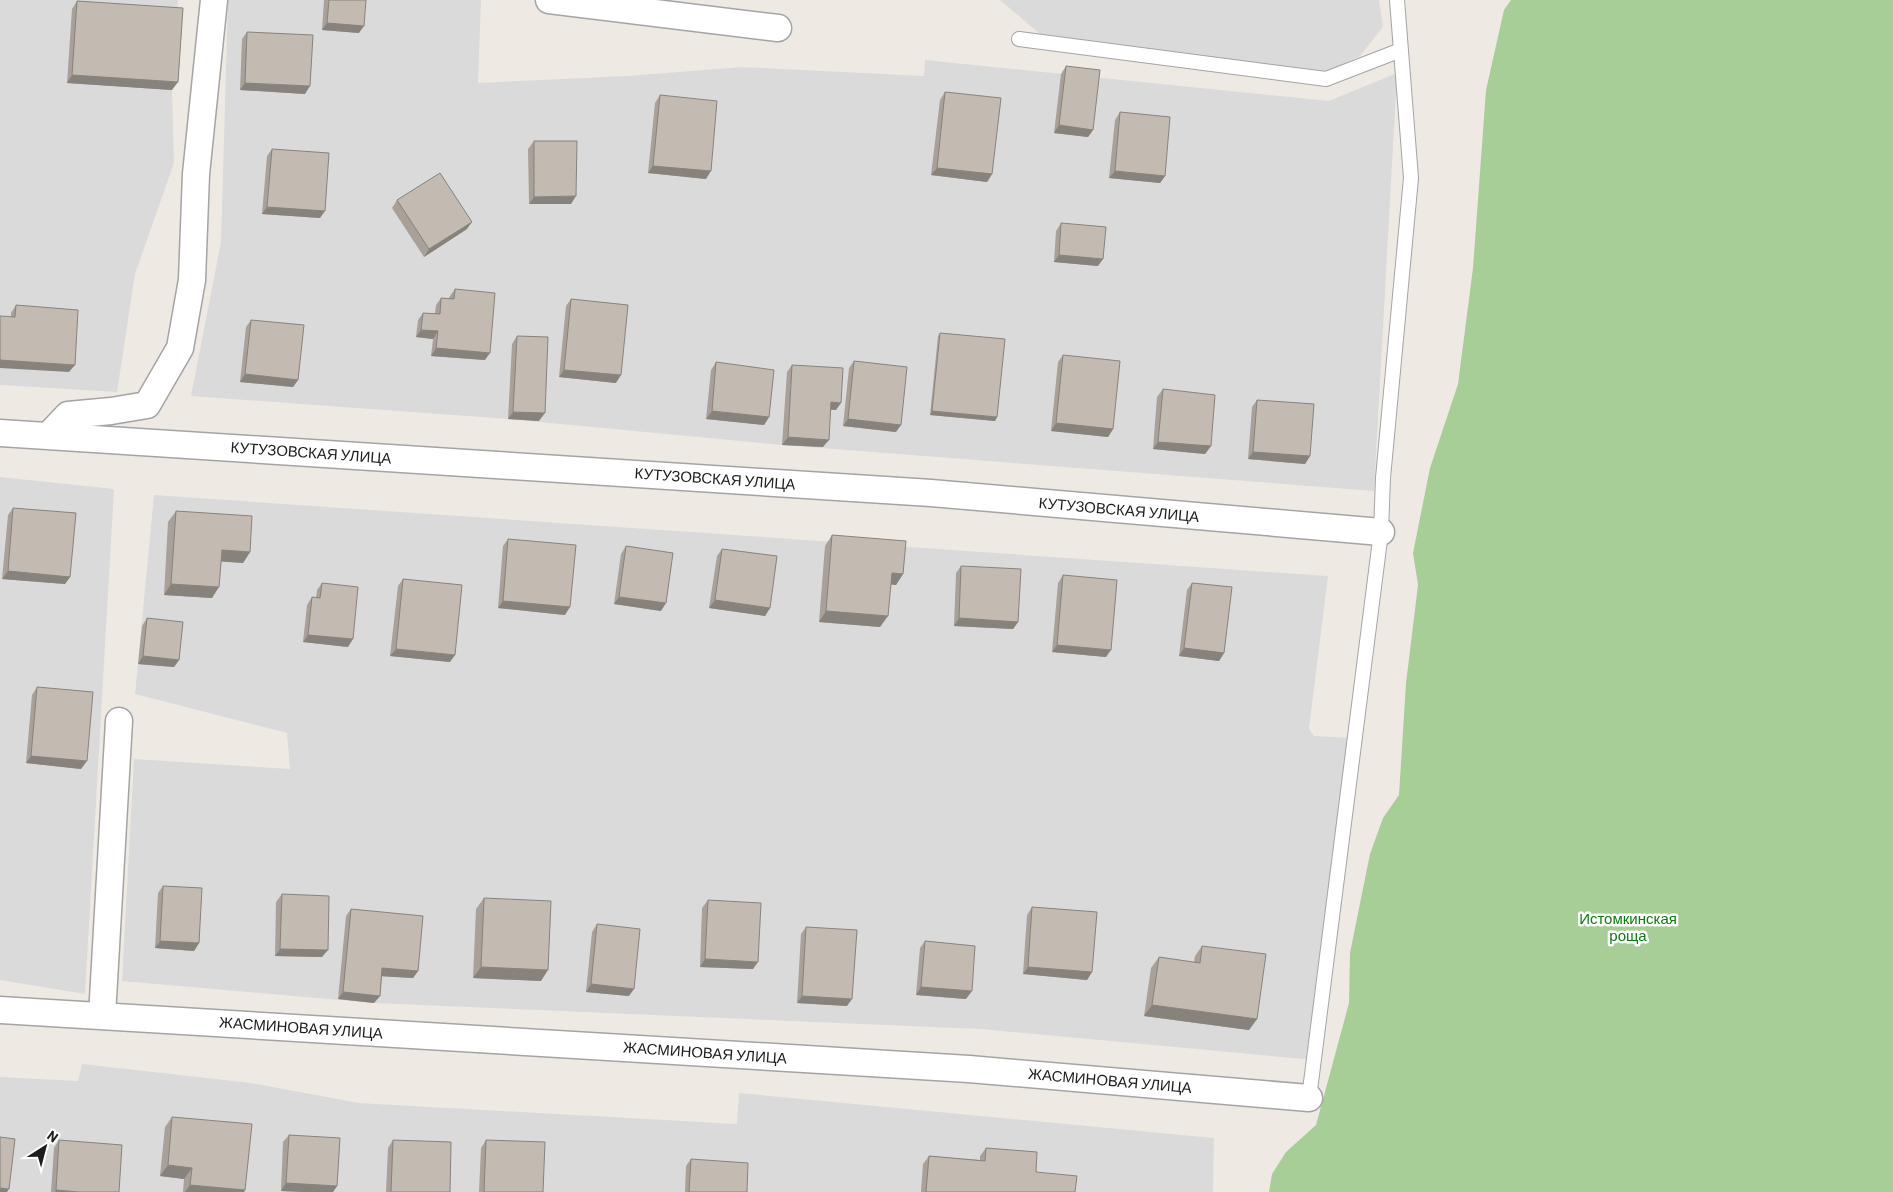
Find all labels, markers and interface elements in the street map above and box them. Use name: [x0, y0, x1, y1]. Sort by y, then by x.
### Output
street label: КУТУЗОВСКАЯ УЛИЦА: [230, 437, 392, 467]
street label: КУТУЗОВСКАЯ УЛИЦА: [634, 463, 796, 493]
street label: КУТУЗОВСКАЯ УЛИЦА: [1038, 493, 1200, 525]
park label: Истомкинская роща: [1579, 909, 1677, 944]
street label: ЖАСМИНОВАЯ УЛИЦА: [219, 1012, 384, 1042]
street label: ЖАСМИНОВАЯ УЛИЦА: [623, 1037, 788, 1067]
street label: ЖАСМИНОВАЯ УЛИЦА: [1028, 1064, 1193, 1096]
north arrow: [20, 1122, 70, 1172]
text: N: [44, 1126, 62, 1146]

